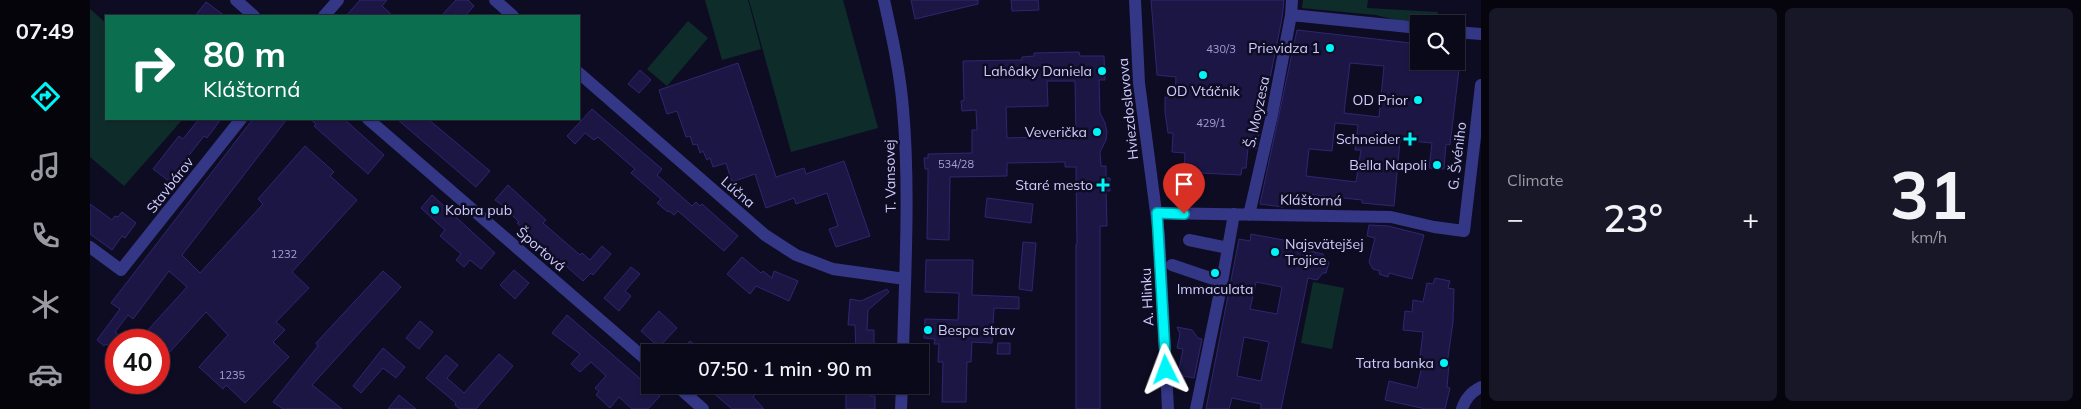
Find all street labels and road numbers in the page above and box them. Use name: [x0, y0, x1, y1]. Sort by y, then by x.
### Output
street label: Hviezdoslavova: [1114, 57, 1142, 161]
street label: Š. Moyzesa: [1241, 75, 1273, 149]
street label: G. Švéniho: [1444, 121, 1470, 191]
street label: T. Vansovej: [880, 139, 900, 213]
street label: Stavbárov: [142, 153, 198, 217]
street label: Lúčna: [717, 172, 759, 212]
street label: Kláštorná: [1280, 190, 1342, 210]
street label: Športová: [513, 223, 569, 275]
street label: A. Hlinku: [1136, 267, 1158, 327]

